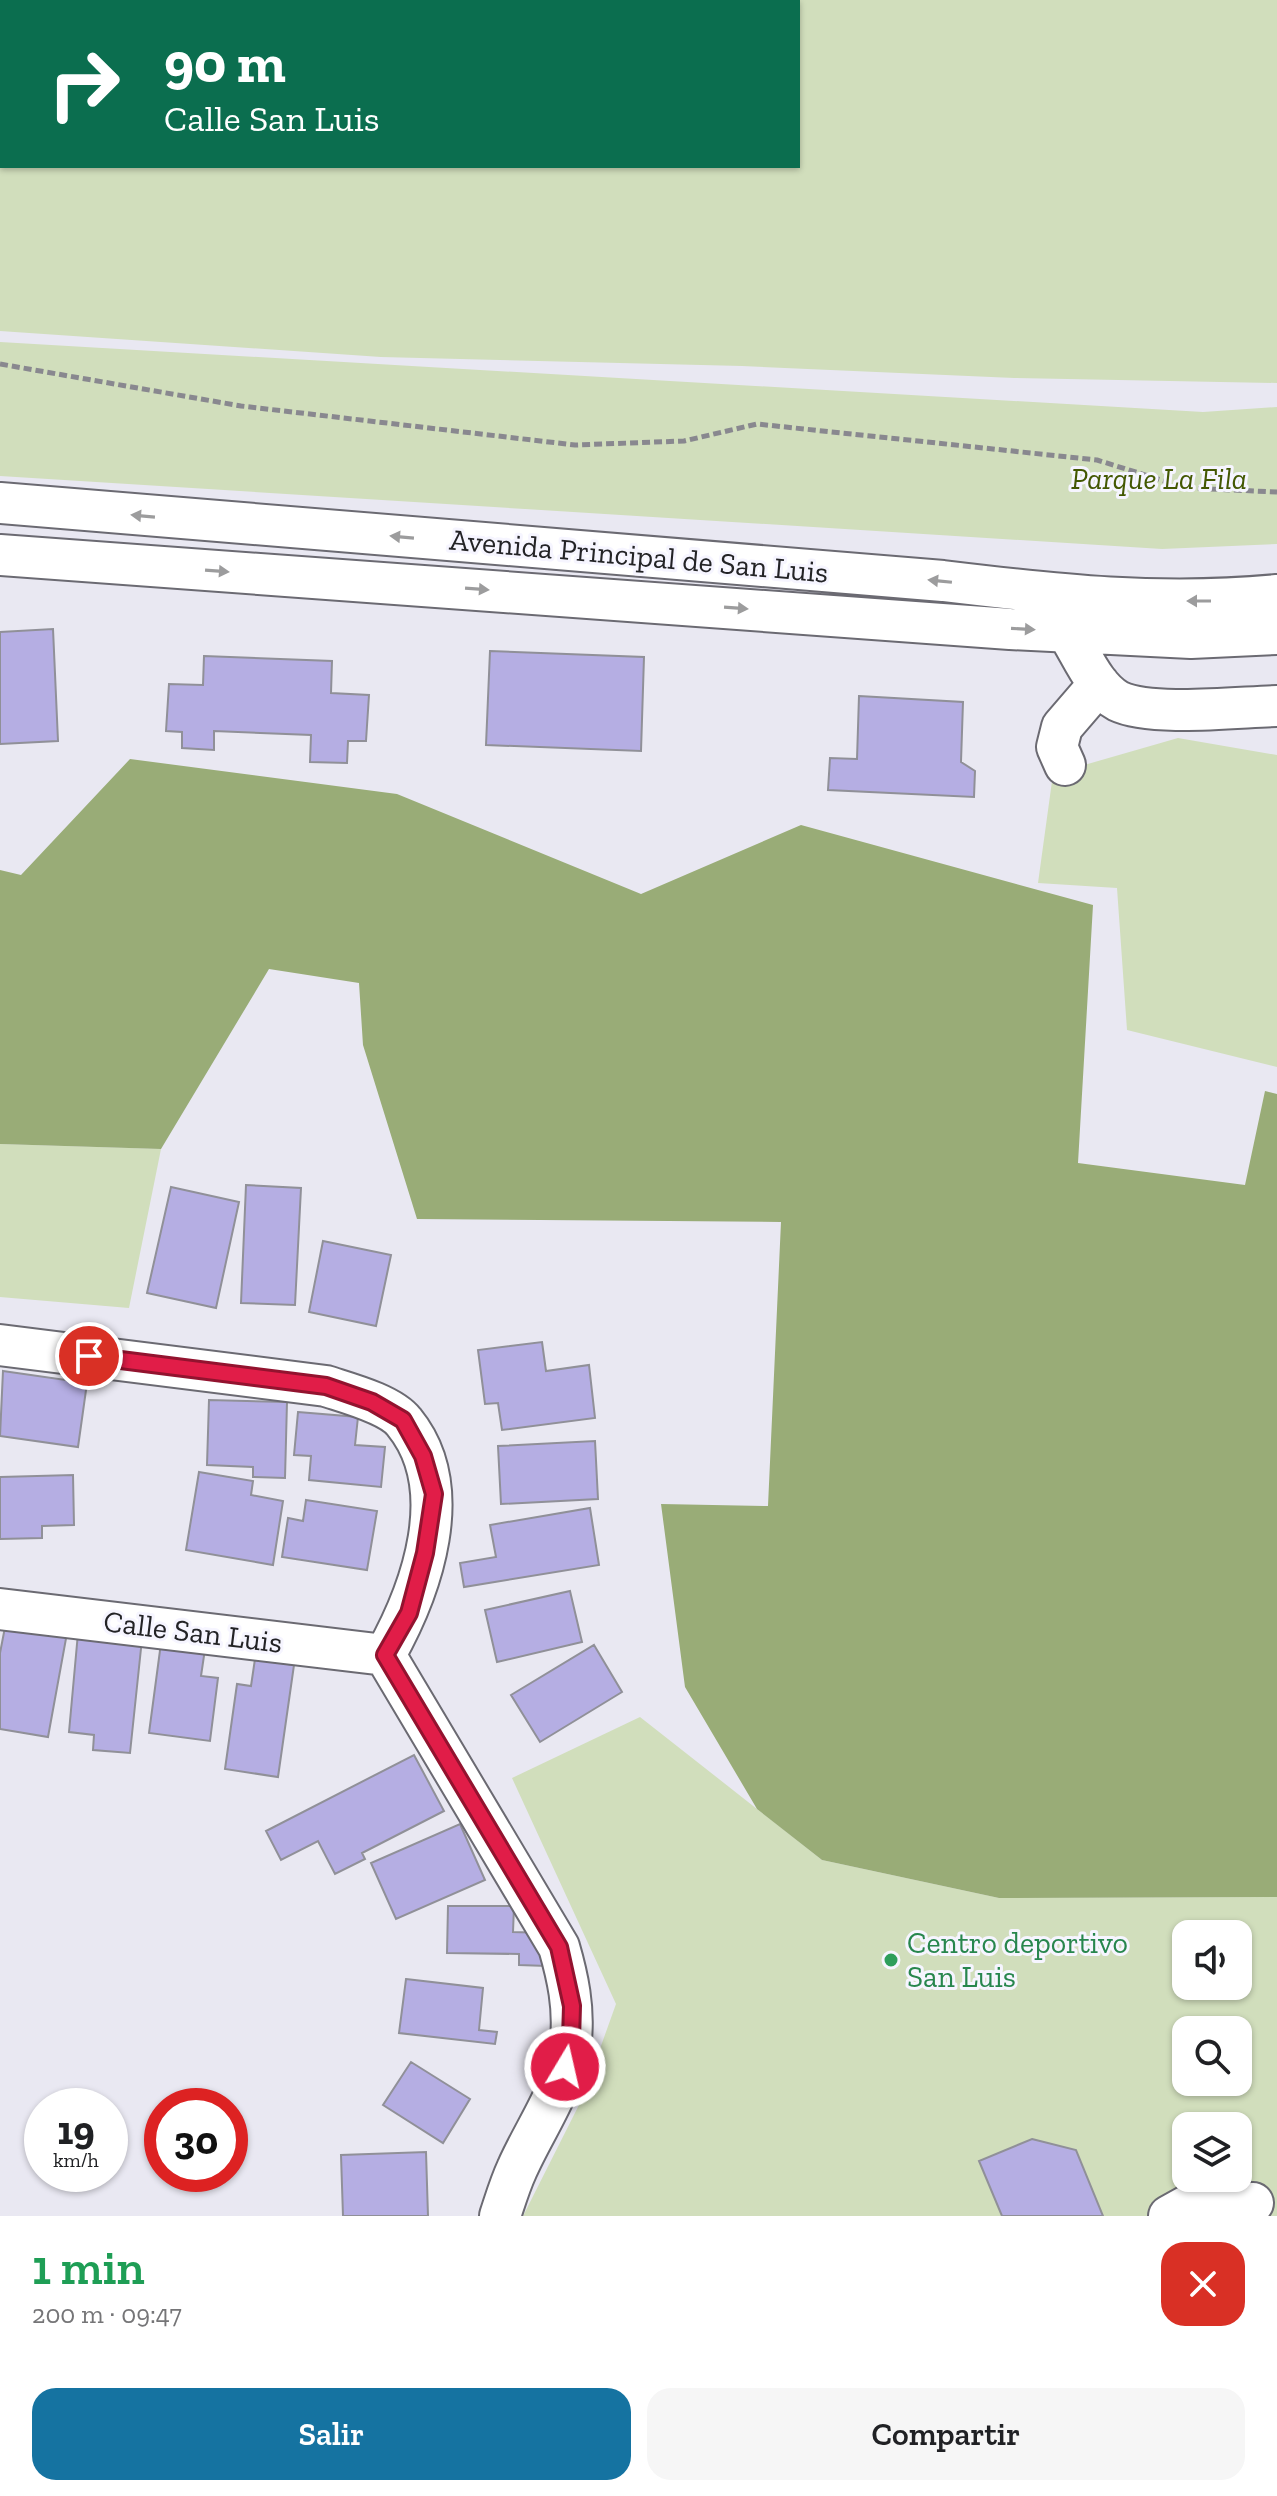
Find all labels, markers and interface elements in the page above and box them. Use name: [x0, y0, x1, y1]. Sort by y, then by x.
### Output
text: 90 m: [164, 29, 286, 96]
icon: right: [32, 32, 136, 136]
text: Calle San Luis: [164, 97, 380, 140]
park label: Parque La Fila: [1071, 461, 1247, 497]
one-way arrow: [130, 509, 155, 522]
street label: Avenida Principal de San Luis: [448, 522, 830, 590]
one-way arrow: [389, 530, 414, 543]
one-way arrow: [205, 565, 230, 578]
one-way arrow: [927, 574, 952, 587]
one-way arrow: [465, 583, 490, 596]
one-way arrow: [1186, 595, 1211, 607]
one-way arrow: [724, 602, 749, 615]
one-way arrow: [1011, 623, 1036, 636]
pin: [55, 1322, 123, 1390]
icon: arrive: [67, 1334, 111, 1378]
street label: Calle San Luis: [102, 1603, 284, 1661]
map controls: [1172, 1920, 1252, 2192]
button: sound: [1172, 1920, 1252, 2000]
place label: Centro deportivo San Luis: [907, 1925, 1128, 1995]
marker: Centro deportivo San Luis: [882, 1951, 900, 1969]
button: search: [1172, 2016, 1252, 2096]
position arrow: [523, 2025, 607, 2109]
speed limit sign: 30: [144, 2088, 248, 2192]
text: 19: [57, 2106, 95, 2154]
button: layers: [1172, 2112, 1252, 2192]
text: km/h: [53, 2148, 99, 2172]
text: 1 min: [32, 2239, 145, 2296]
button: close: [1161, 2242, 1245, 2326]
text: 200 m · 09:47: [32, 2298, 182, 2330]
button: Salir: [32, 2388, 631, 2480]
button: Compartir: [647, 2388, 1245, 2480]

